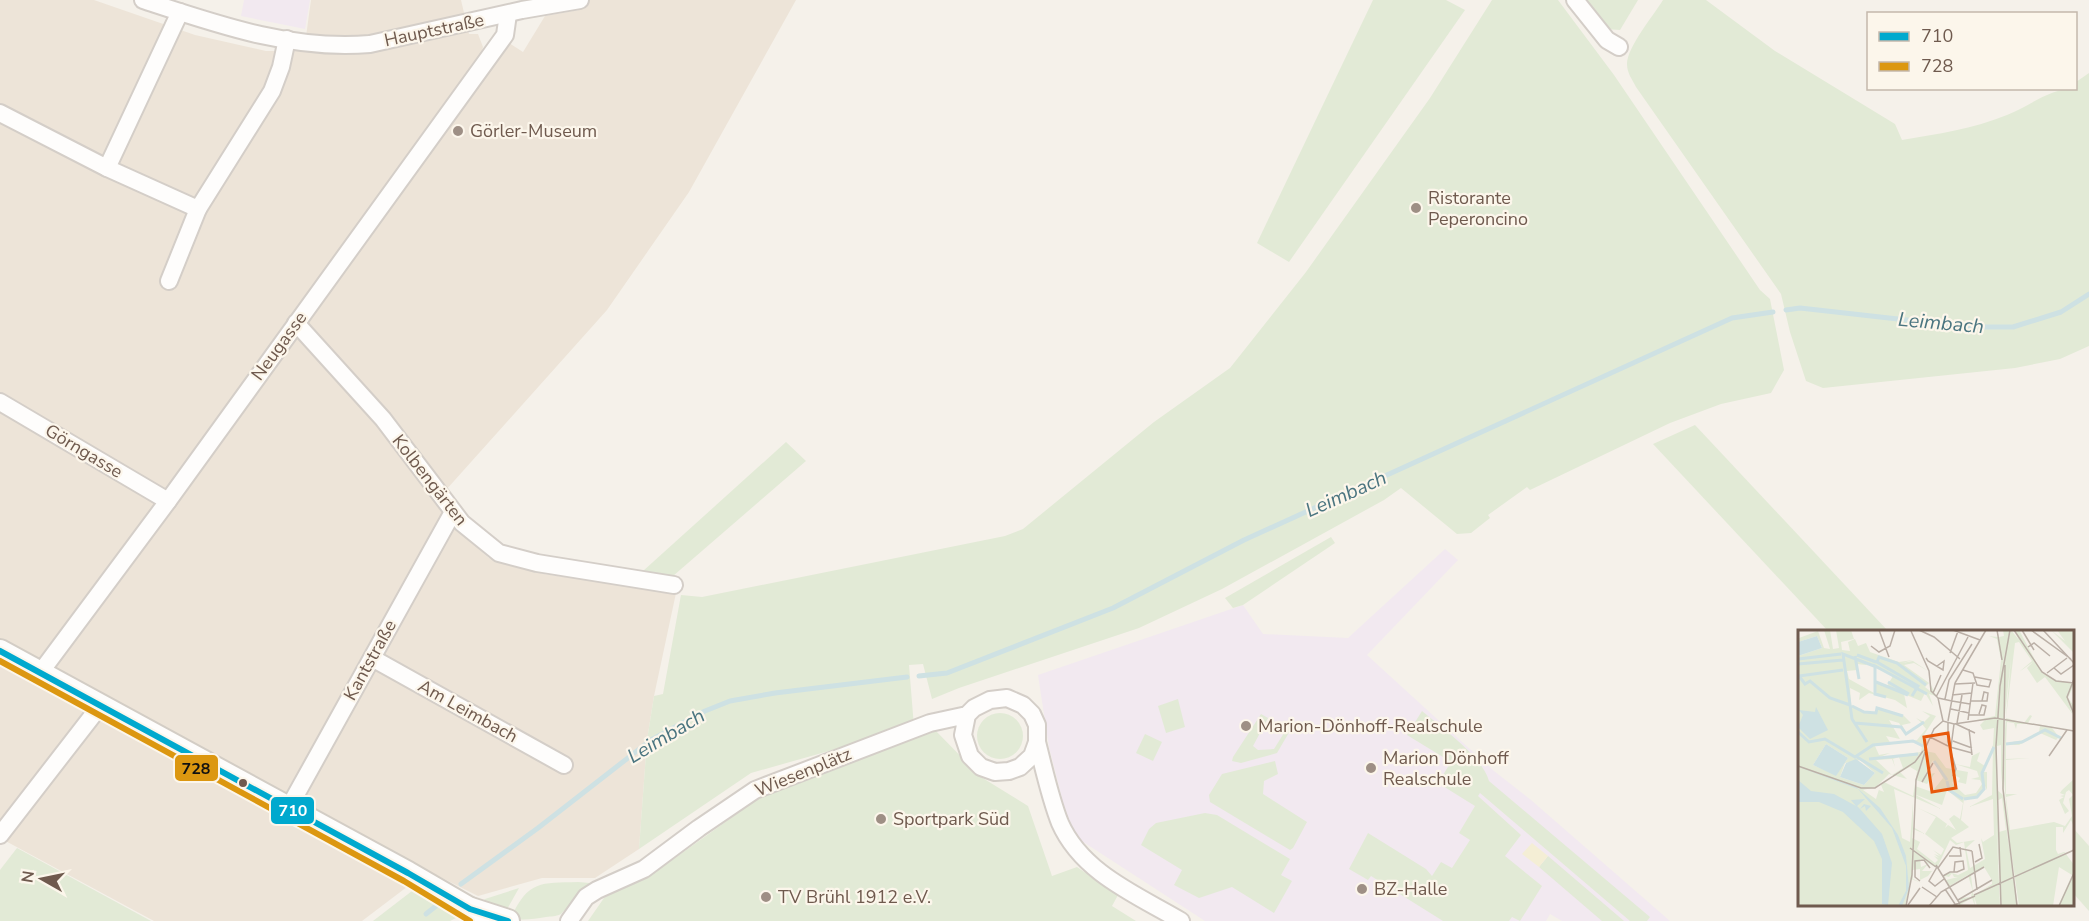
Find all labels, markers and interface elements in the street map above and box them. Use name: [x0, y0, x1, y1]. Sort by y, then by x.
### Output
street label: Hauptstraße: [382, 8, 486, 52]
legend: [1867, 12, 2077, 90]
text: 710: [1921, 24, 1953, 48]
text: 728: [1921, 54, 1953, 78]
place label: Görler-Museum: [470, 119, 597, 143]
marker: Görler-Museum: [451, 124, 465, 138]
place label: Ristorante Peperoncino: [1428, 186, 1528, 231]
marker: Ristorante Peperoncino: [1409, 201, 1423, 215]
water label: Leimbach: [1897, 306, 1985, 340]
street label: Neugasse: [246, 307, 312, 385]
street label: Görngasse: [41, 418, 127, 484]
street label: Kolbengärten: [387, 429, 473, 531]
water label: Leimbach: [1301, 464, 1391, 524]
street label: Kantstraße: [338, 615, 402, 705]
inset map: [1798, 630, 2074, 906]
street label: Am Leimbach: [414, 674, 522, 748]
water label: Leimbach: [622, 702, 710, 770]
place label: Marion-Dönhoff-Realschule: [1258, 714, 1483, 738]
marker: Marion-Dönhoff-Realschule: [1239, 719, 1253, 733]
street label: Wiesenplätz: [751, 742, 855, 802]
place label: Marion Dönhoff Realschule: [1383, 746, 1510, 791]
line badge: 728: [174, 754, 219, 782]
text: 728: [182, 758, 210, 780]
marker: Marion Dönhoff Realschule: [1364, 761, 1378, 775]
unlabelled marker: [237, 777, 249, 789]
line badge: 710: [270, 796, 315, 825]
text: 710: [279, 800, 307, 822]
place label: Sportpark Süd: [893, 807, 1010, 831]
marker: Sportpark Süd: [874, 812, 888, 826]
north arrow: [12, 849, 72, 909]
text: N: [16, 869, 40, 884]
place label: BZ-Halle: [1374, 877, 1447, 901]
marker: BZ-Halle: [1355, 882, 1369, 896]
place label: TV Brühl 1912 e.V.: [778, 885, 931, 909]
marker: TV Brühl 1912 e.V.: [759, 890, 773, 904]

